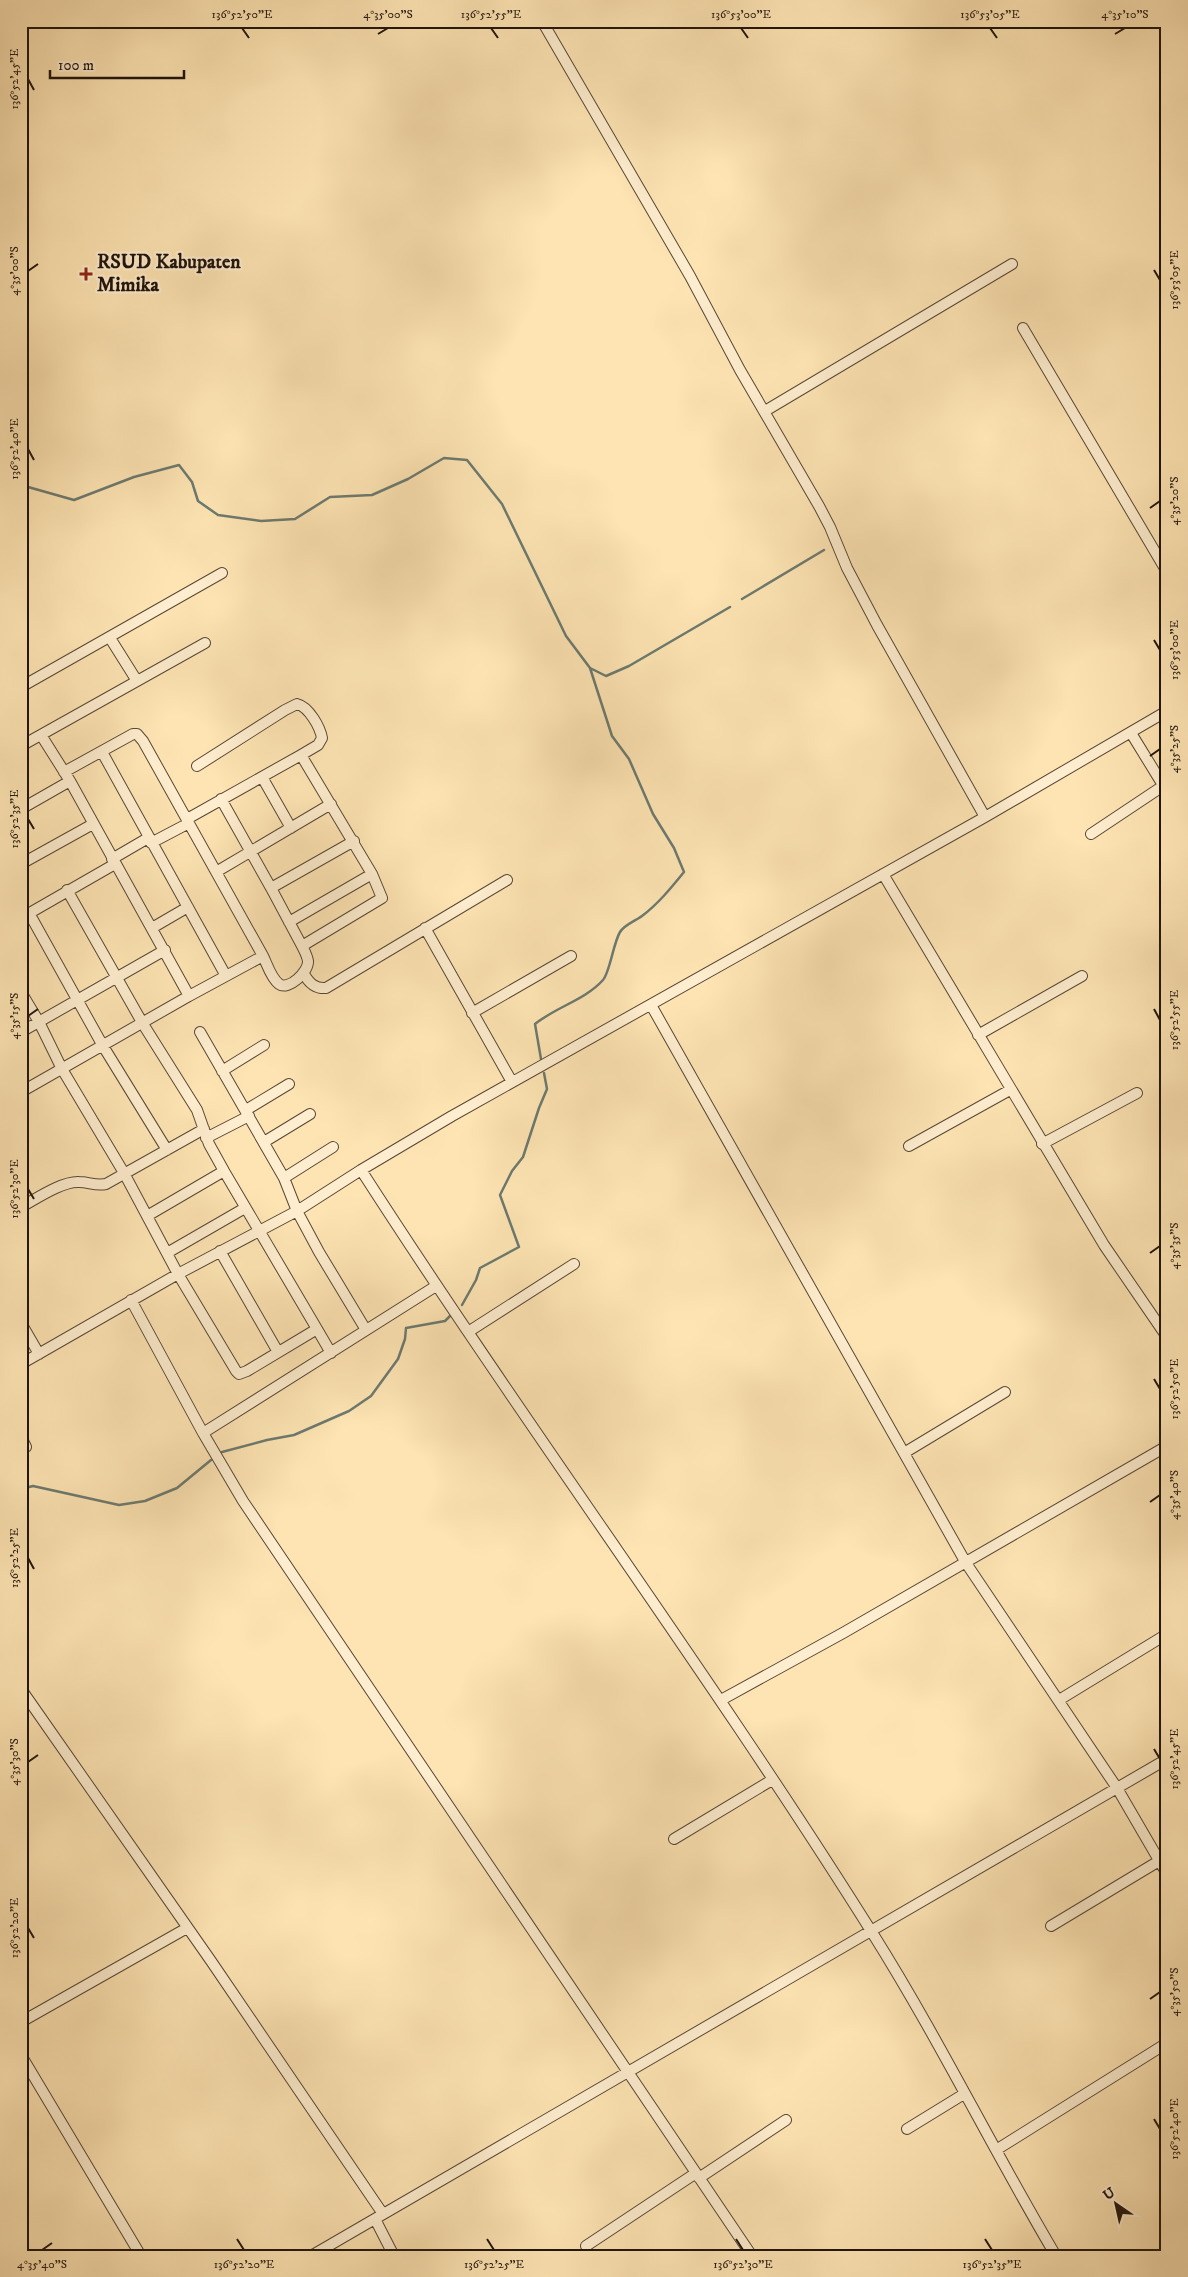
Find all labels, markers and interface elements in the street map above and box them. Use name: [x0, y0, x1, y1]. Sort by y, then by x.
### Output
text: 136°52'50"E: [212, 7, 273, 22]
text: 4°35'00"S: [363, 7, 413, 22]
text: 136°52'55"E: [461, 7, 522, 22]
text: 136°53'00"E: [711, 7, 771, 22]
text: 136°53'05"E: [960, 7, 1020, 22]
text: 4°35'10"S: [1101, 7, 1149, 22]
text: 136°52'45"E: [7, 48, 22, 110]
scale bar: [50, 48, 184, 80]
text: 100 m: [58, 56, 94, 75]
text: 4°35'00"S: [7, 246, 22, 296]
place label: RSUD Kabupaten Mimika: [97, 250, 241, 298]
text: 136°53'05"E: [1167, 250, 1182, 310]
marker: RSUD Kabupaten Mimika: [79, 267, 93, 281]
text: 136°52'40"E: [7, 418, 22, 480]
text: 4°35'20"S: [1167, 477, 1182, 525]
text: 136°53'00"E: [1167, 620, 1182, 680]
text: 4°35'25"S: [1167, 725, 1182, 773]
text: 136°52'35"E: [7, 789, 22, 848]
text: 136°52'55"E: [1167, 989, 1182, 1050]
text: 4°35'15"S: [7, 993, 22, 1039]
text: 136°52'30"E: [7, 1159, 22, 1219]
text: 4°35'35"S: [1167, 1223, 1182, 1269]
text: 136°52'50"E: [1167, 1358, 1182, 1419]
text: 4°35'40"S: [1167, 1470, 1182, 1520]
text: 136°52'25"E: [7, 1527, 22, 1588]
text: 136°52'45"E: [1167, 1728, 1182, 1790]
text: 4°35'30"S: [7, 1738, 22, 1786]
text: 136°52'20"E: [7, 1897, 22, 1958]
text: 4°35'50"S: [1167, 1968, 1182, 2016]
text: 136°52'40"E: [1167, 2098, 1182, 2160]
north arrow: [1090, 2180, 1140, 2230]
text: U: [1100, 2183, 1119, 2205]
text: 4°35'40"S: [17, 2257, 67, 2272]
text: 136°52'20"E: [214, 2257, 275, 2272]
text: 136°52'25"E: [464, 2257, 525, 2272]
text: 136°52'30"E: [713, 2257, 773, 2272]
text: 136°52'35"E: [963, 2257, 1022, 2272]

